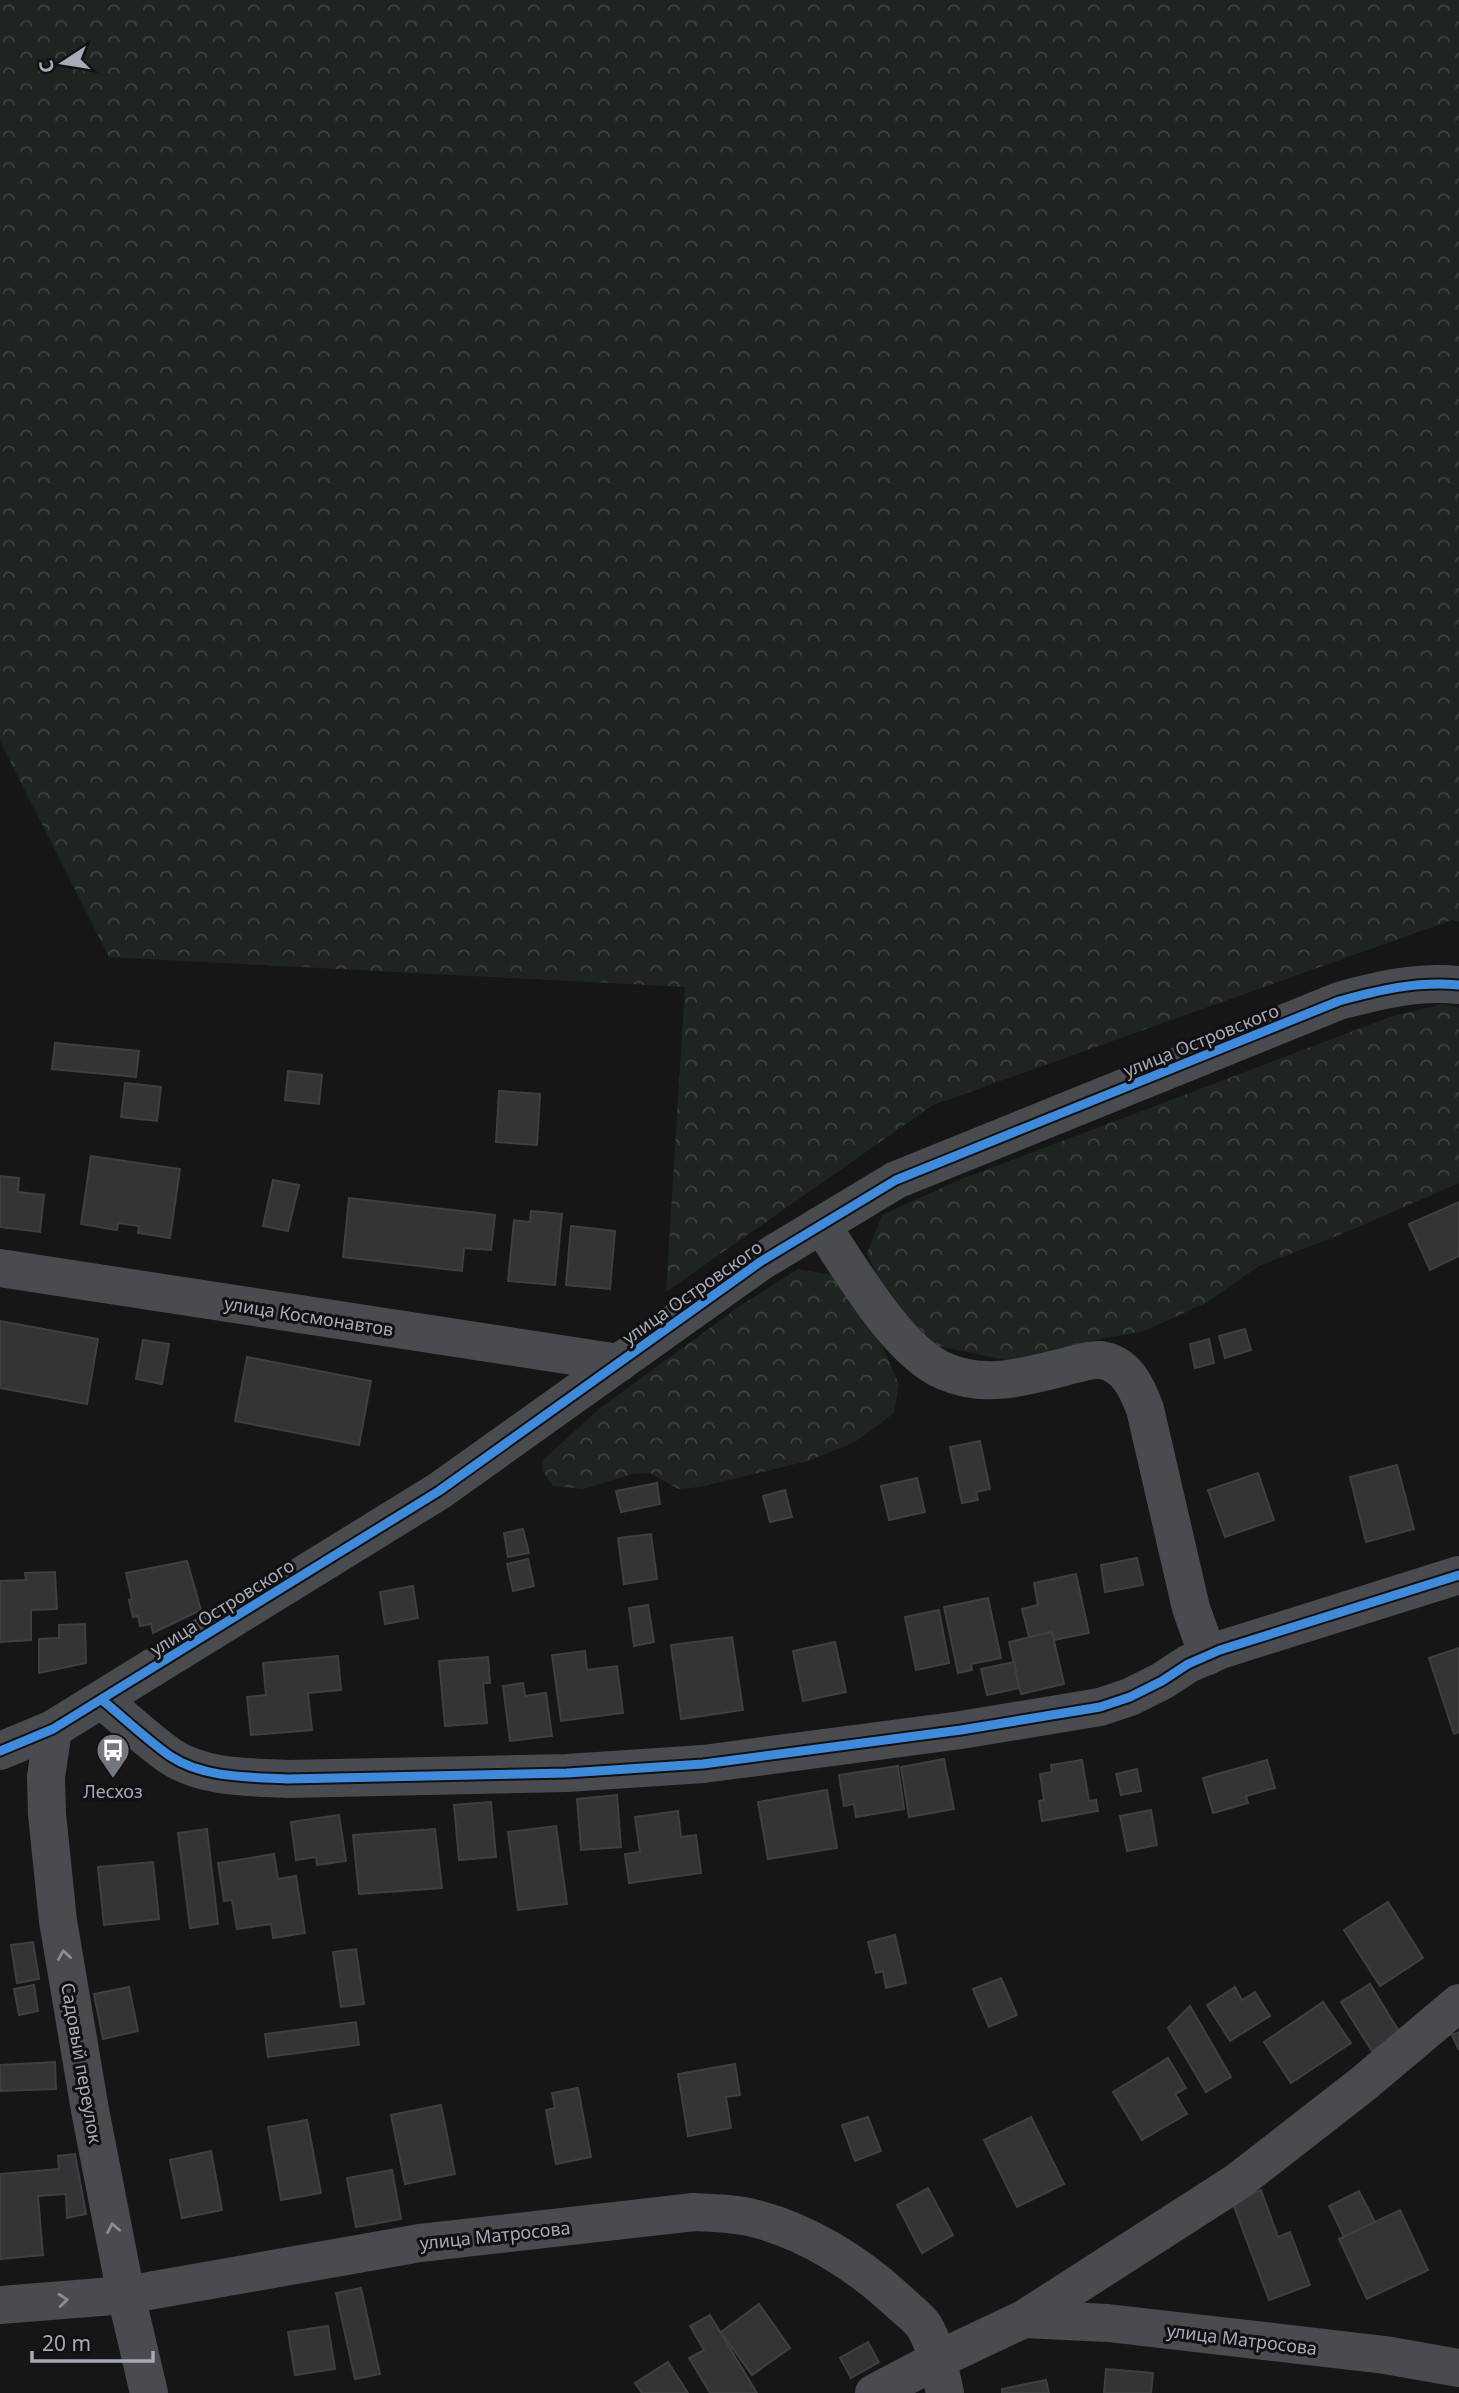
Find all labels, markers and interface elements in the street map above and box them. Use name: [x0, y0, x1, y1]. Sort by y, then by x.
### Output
north arrow: [28, 28, 98, 98]
text: С: [32, 58, 60, 75]
street label: улица Островского: [1120, 998, 1282, 1082]
street label: улица Островского: [617, 1235, 767, 1349]
street label: улица Космонавтов: [223, 1291, 395, 1341]
street label: улица Островского: [145, 1553, 299, 1661]
bus stop icon: Лесхоз: [94, 1731, 132, 1780]
place label: Лесхоз: [83, 1779, 143, 1803]
one-way arrow: [57, 1950, 72, 1961]
street label: Садовый переулок: [56, 1981, 108, 2146]
street label: улица Матросова: [418, 2215, 572, 2255]
one-way arrow: [106, 2222, 121, 2234]
one-way arrow: [58, 2293, 69, 2308]
street label: улица Матросова: [1165, 2318, 1319, 2360]
scale bar: [32, 2320, 152, 2364]
text: 20 m: [42, 2329, 91, 2357]

